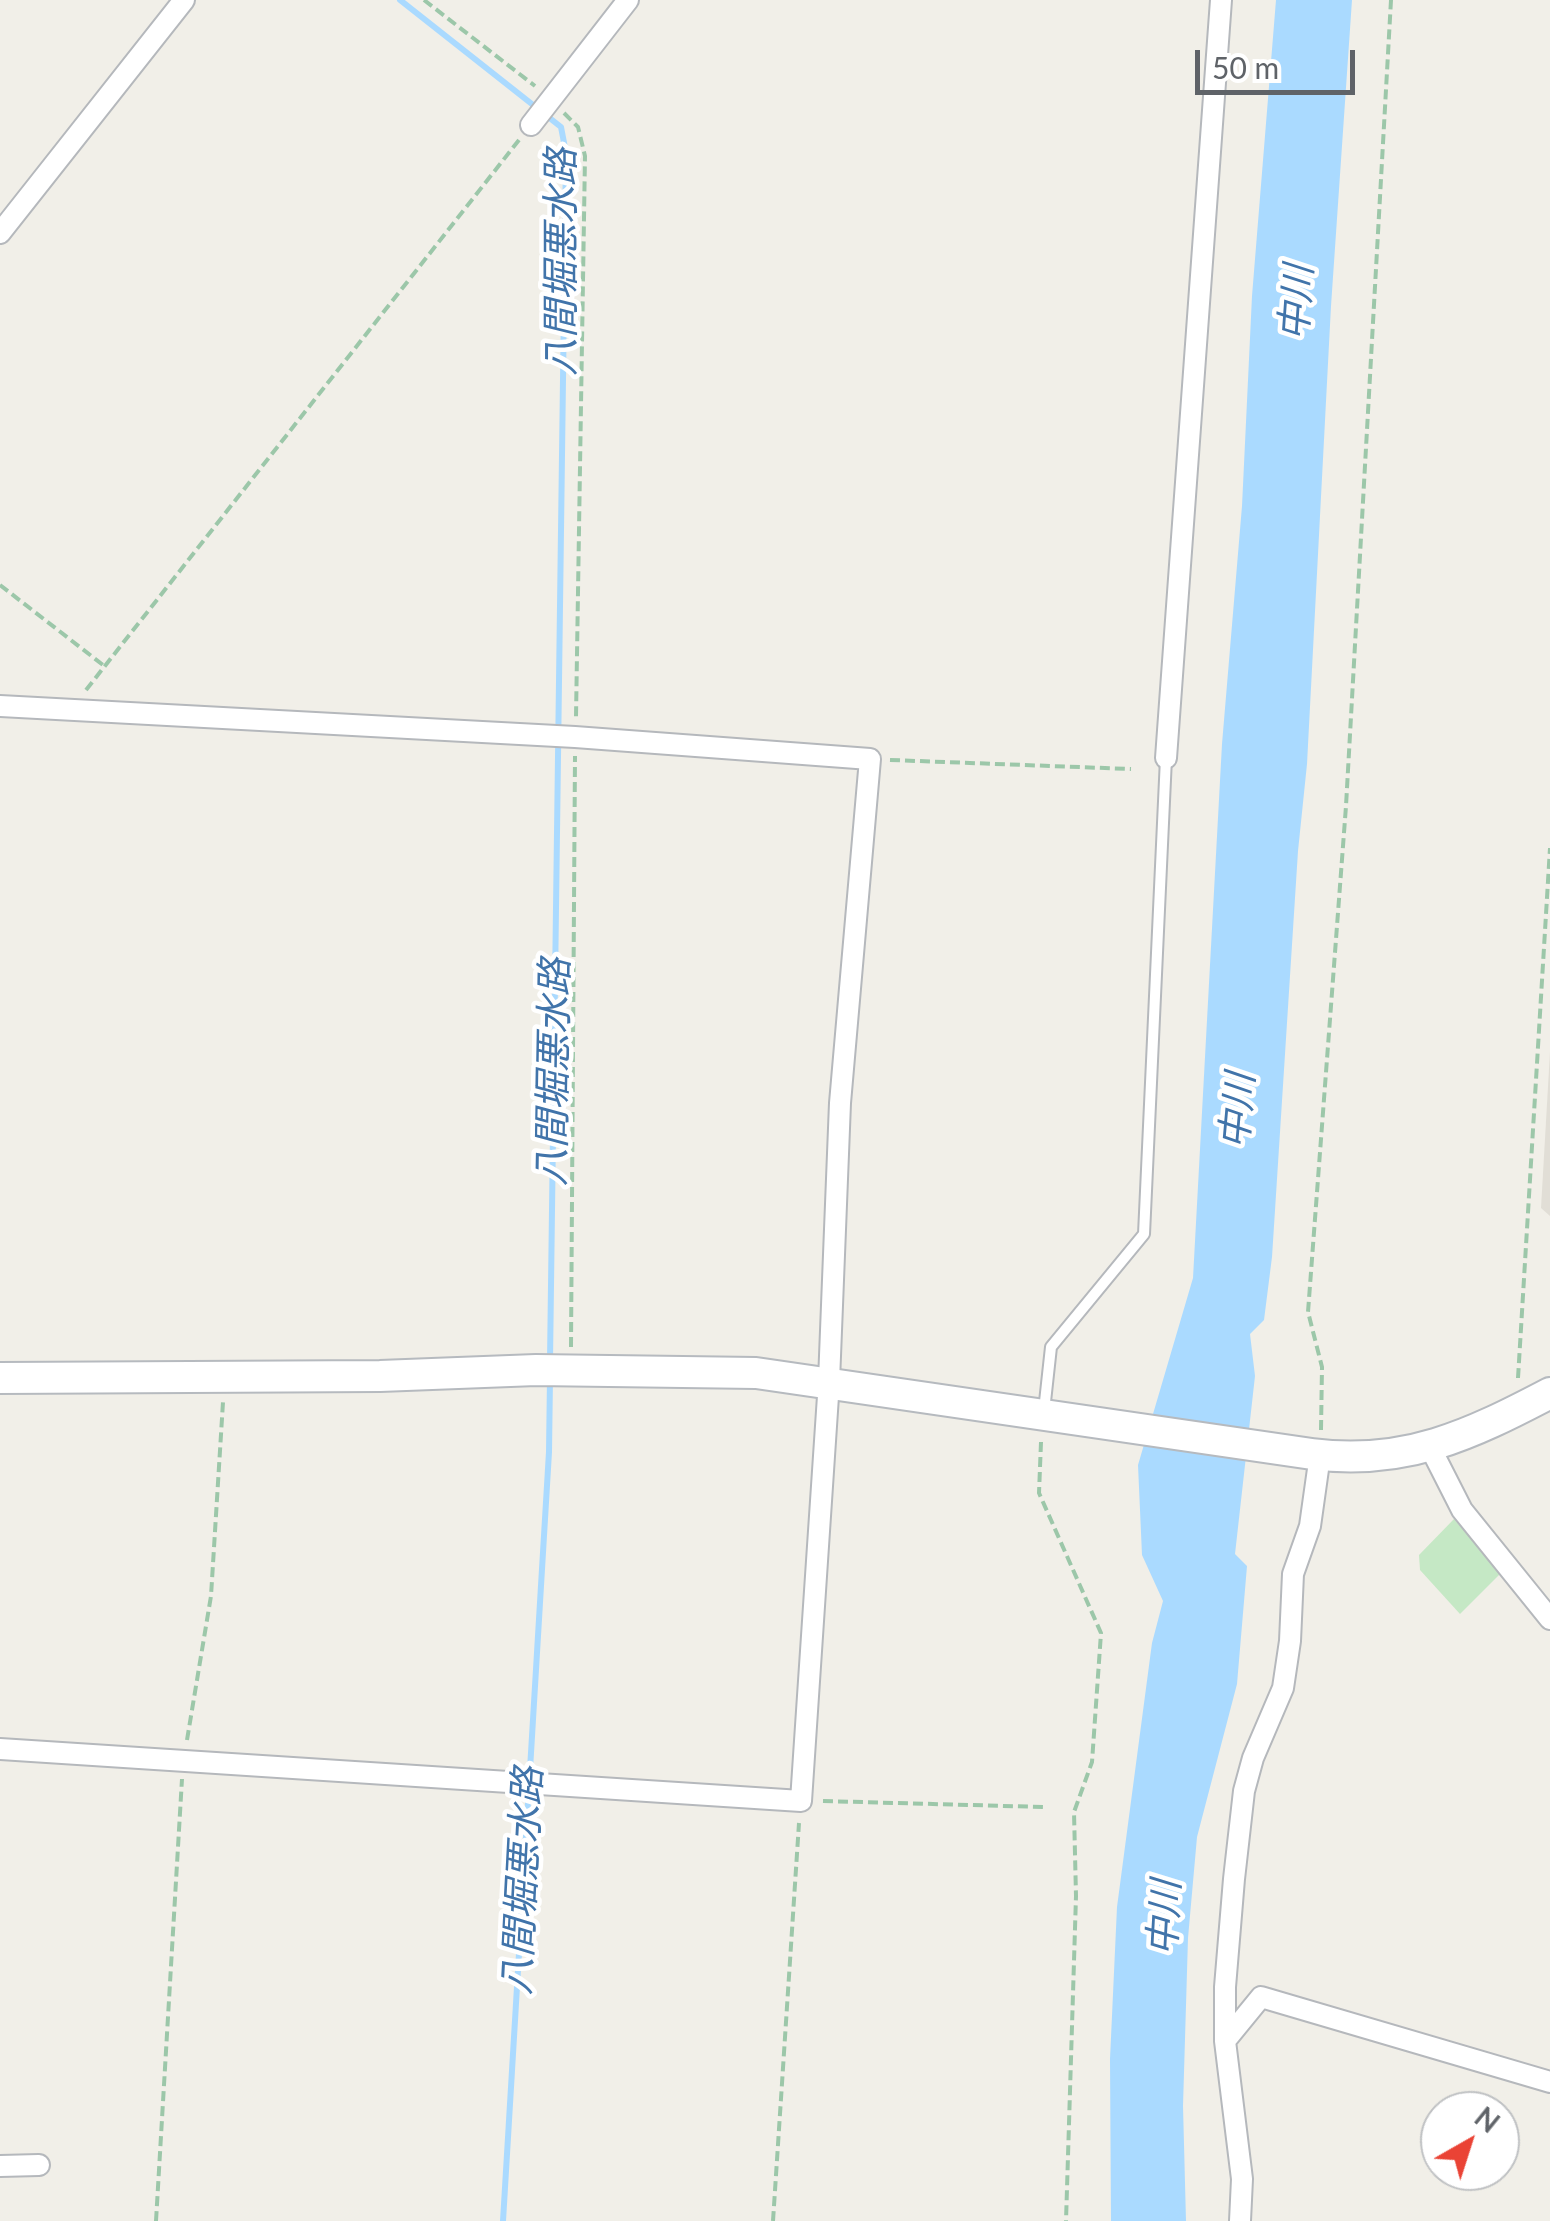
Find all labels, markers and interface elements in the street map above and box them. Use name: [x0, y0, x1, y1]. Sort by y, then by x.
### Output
scale bar: [1200, 30, 1360, 92]
text: 50 m: [1212, 49, 1279, 85]
water label: 八間堀悪水路: [539, 148, 585, 376]
water label: 中川: [1272, 264, 1322, 342]
water label: 八間堀悪水路: [529, 958, 579, 1186]
water label: 中川: [1212, 1071, 1264, 1151]
water label: 八間堀悪水路: [494, 1766, 552, 1996]
water label: 中川: [1140, 1879, 1190, 1957]
north arrow: [1420, 2091, 1520, 2191]
text: N: [1469, 2099, 1507, 2139]

